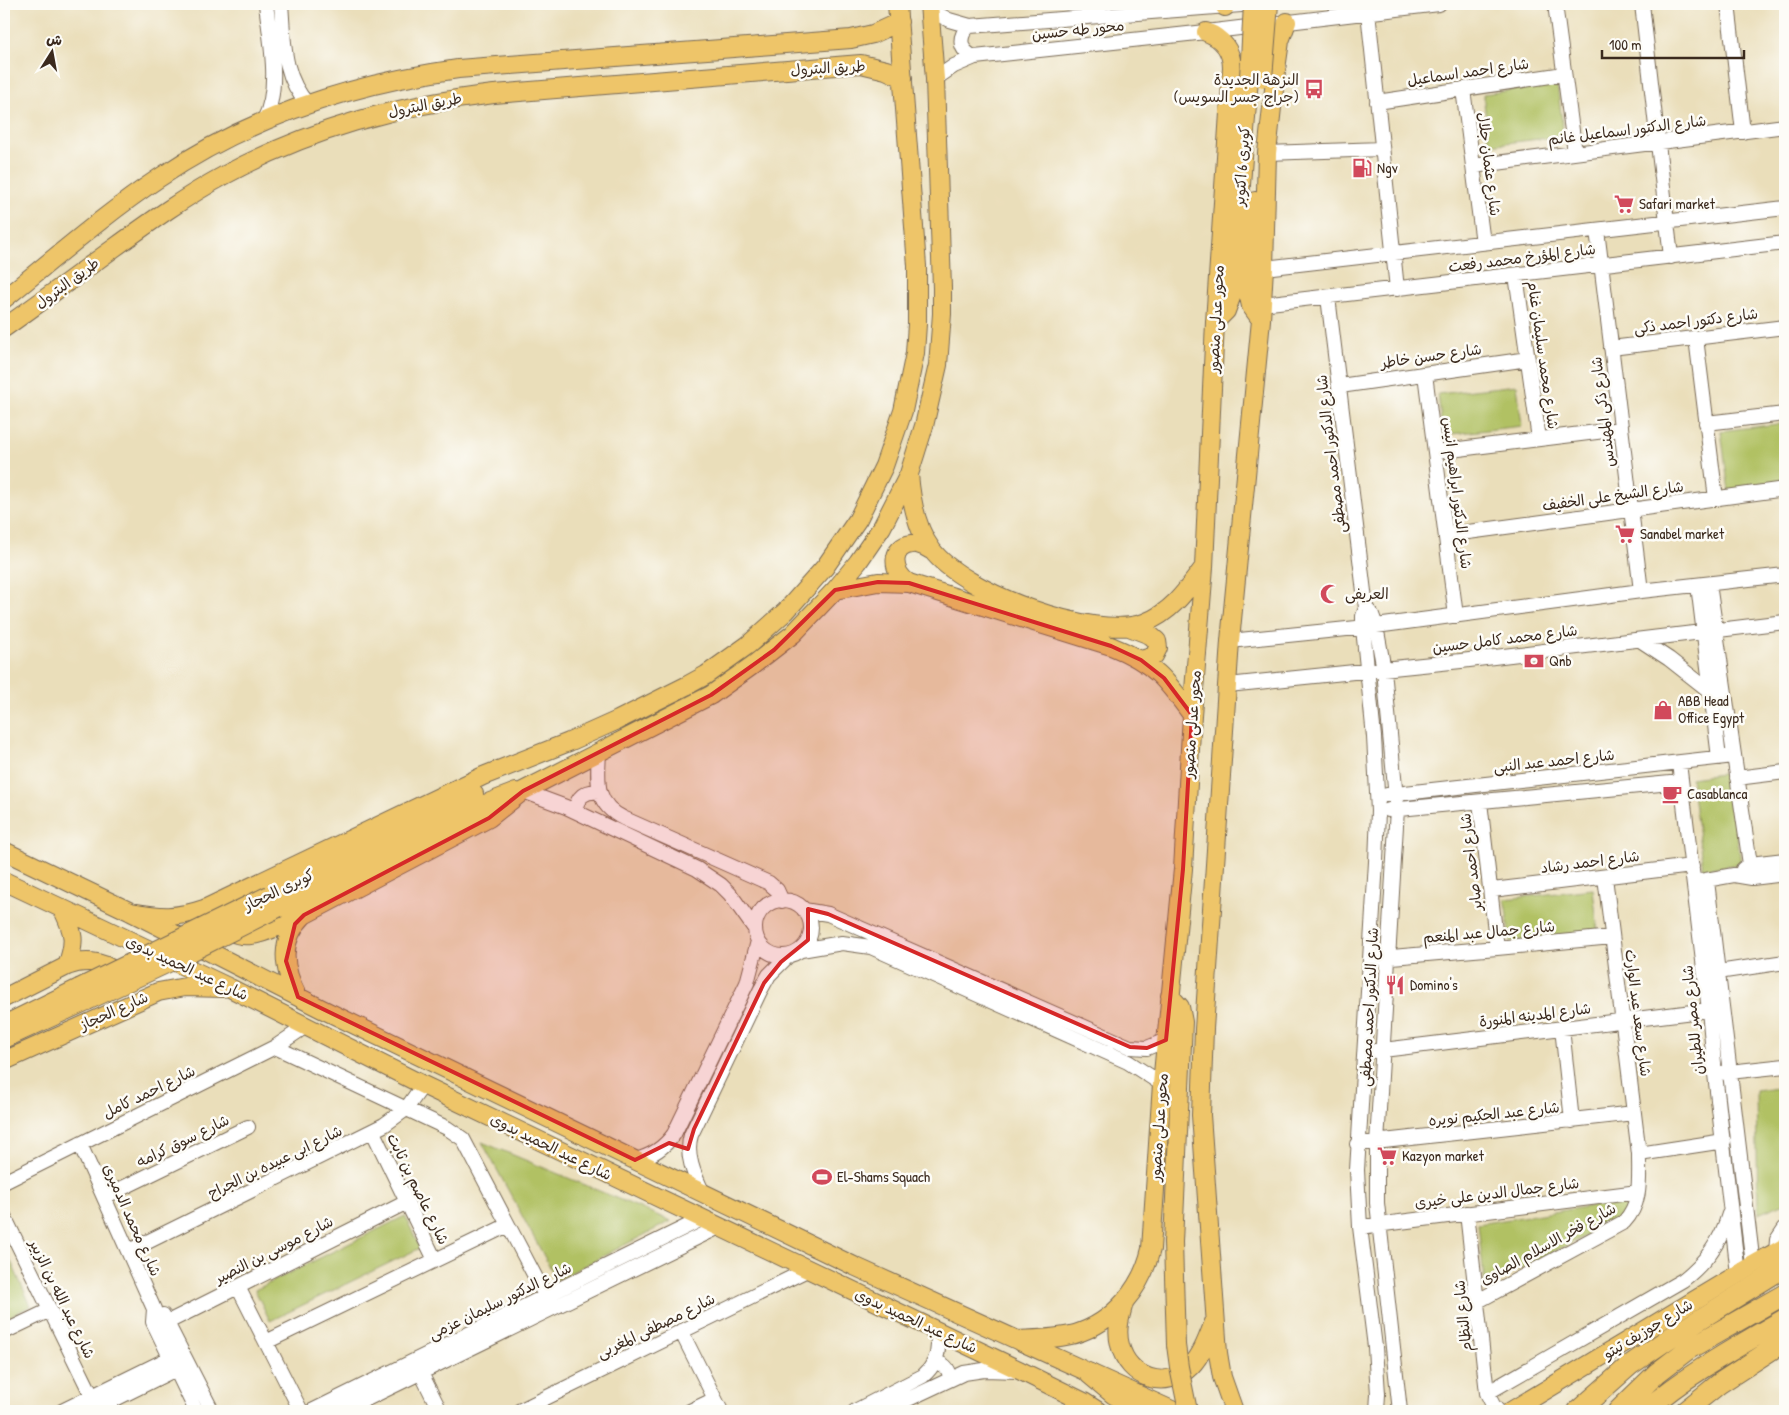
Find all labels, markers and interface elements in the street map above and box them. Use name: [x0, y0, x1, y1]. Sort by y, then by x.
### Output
street label: محور طه حسين: [1031, 14, 1125, 45]
north arrow: [28, 28, 78, 78]
text: ش: [45, 28, 64, 50]
scale bar: [1602, 28, 1744, 60]
text: 100 m: [1609, 34, 1642, 55]
street label: شارع احمد اسماعيل: [1406, 53, 1530, 90]
street label: طريق البترول: [790, 55, 866, 80]
place label: النزهة الجديدة (جراج جسر السويس): [1173, 69, 1299, 107]
bus stop icon: النزهة الجديدة (جراج جسر السويس): [1303, 78, 1325, 100]
street label: طريق البترول: [386, 87, 464, 122]
street label: شارع الدكتور اسماعيل غانم: [1547, 109, 1708, 152]
street label: شارع عثمان جلال: [1473, 111, 1506, 217]
street label: كوبرى 6 اكتوبر: [1228, 125, 1255, 209]
fuel station icon: Ngv: [1351, 157, 1373, 179]
place label: Ngv: [1377, 157, 1398, 178]
supermarket icon: Safari market: [1613, 193, 1635, 215]
place label: Safari market: [1639, 193, 1716, 214]
street label: شارع المؤرخ محمد رفعت: [1447, 238, 1597, 277]
street label: طريق البترول: [30, 252, 103, 313]
street label: محور عدلى منصور: [1202, 264, 1229, 375]
street label: شارع محمد سليمان غنام: [1521, 279, 1564, 431]
street label: شارع دكتور احمد ذكى: [1633, 302, 1759, 339]
street label: شارع حسن خاطر: [1377, 338, 1483, 373]
street label: شارع ذكى المهندس: [1585, 356, 1620, 468]
street label: شارع الدكتور احمد مصطفى: [1310, 374, 1351, 535]
street label: شارع الدكتور ابراهيم انيس: [1436, 416, 1477, 570]
street label: شارع الشيخ على الخفيف: [1541, 475, 1685, 516]
supermarket icon: Sanabel market: [1614, 523, 1636, 545]
place label: Sanabel market: [1640, 523, 1725, 544]
mosque icon: العريفى: [1319, 583, 1341, 605]
place label: العريفى: [1345, 583, 1389, 604]
street label: شارع محمد كامل حسين: [1431, 619, 1579, 658]
bank icon: Qnb: [1523, 650, 1545, 672]
place label: Qnb: [1549, 650, 1572, 671]
street label: محور عدلى منصور: [1177, 669, 1206, 780]
place label: ABB Head Office Egypt: [1678, 690, 1745, 728]
shop icon: ABB Head Office Egypt: [1652, 699, 1674, 721]
street label: شارع احمد عبد النبى: [1492, 744, 1616, 777]
cafe icon: Casablanca: [1661, 783, 1683, 805]
place label: Casablanca: [1687, 783, 1747, 804]
street label: شارع احمد صابر: [1454, 812, 1487, 914]
street label: شارع احمد رشاد: [1539, 845, 1641, 878]
street label: كوبرى الحجاز: [239, 863, 317, 916]
street label: شارع جمال عبد المنعم: [1422, 915, 1556, 950]
street label: شارع الدكتور احمد مصطفى: [1354, 927, 1383, 1087]
street label: شارع عبد الحميد بدوى: [123, 930, 252, 1005]
street label: شارع سعد عبد الوارث: [1620, 948, 1657, 1078]
street label: شارع مصر للطيران: [1676, 964, 1709, 1076]
restaurant icon: Domino's: [1384, 974, 1406, 996]
place label: Domino's: [1410, 974, 1458, 995]
street label: شارع الحجاز: [75, 986, 151, 1035]
street label: شارع المدينه المنورة: [1478, 997, 1592, 1032]
street label: شارع احمد كامل: [99, 1060, 199, 1123]
street label: محور عدلى منصور: [1144, 1072, 1173, 1183]
street label: شارع عبد الحكيم نويره: [1427, 1096, 1561, 1133]
street label: شارع عبد الحميد بدوى: [487, 1108, 615, 1185]
street label: شارع سوق كرامه: [133, 1109, 233, 1172]
street label: شارع ابى عبيده بن الجراح: [204, 1120, 346, 1203]
street label: شارع عاصم بن ثابت: [381, 1130, 455, 1249]
supermarket icon: Kazyon market: [1376, 1145, 1398, 1167]
place label: Kazyon market: [1402, 1145, 1485, 1166]
street label: شارع محمد الدميرى: [98, 1160, 167, 1279]
sports icon: El-Shams Squach: [811, 1166, 833, 1188]
place label: El-Shams Squach: [837, 1166, 930, 1187]
street label: شارع جمال الدين على خيرى: [1413, 1172, 1580, 1213]
street label: شارع فخر الاسلام الصاوى: [1476, 1197, 1620, 1291]
street label: شارع موسى بن النصير: [209, 1211, 337, 1289]
street label: شارع عبد الله بن الزبير: [24, 1234, 100, 1362]
street label: شارع الدكتور سليمان عزمى: [425, 1257, 575, 1344]
street label: شارع النظام: [1448, 1279, 1479, 1353]
street label: شارع عبد الحميد بدوى: [852, 1283, 981, 1358]
street label: شارع مصطفى المغربى: [593, 1288, 718, 1363]
street label: شارع جوزيف تيتو: [1598, 1293, 1697, 1364]

